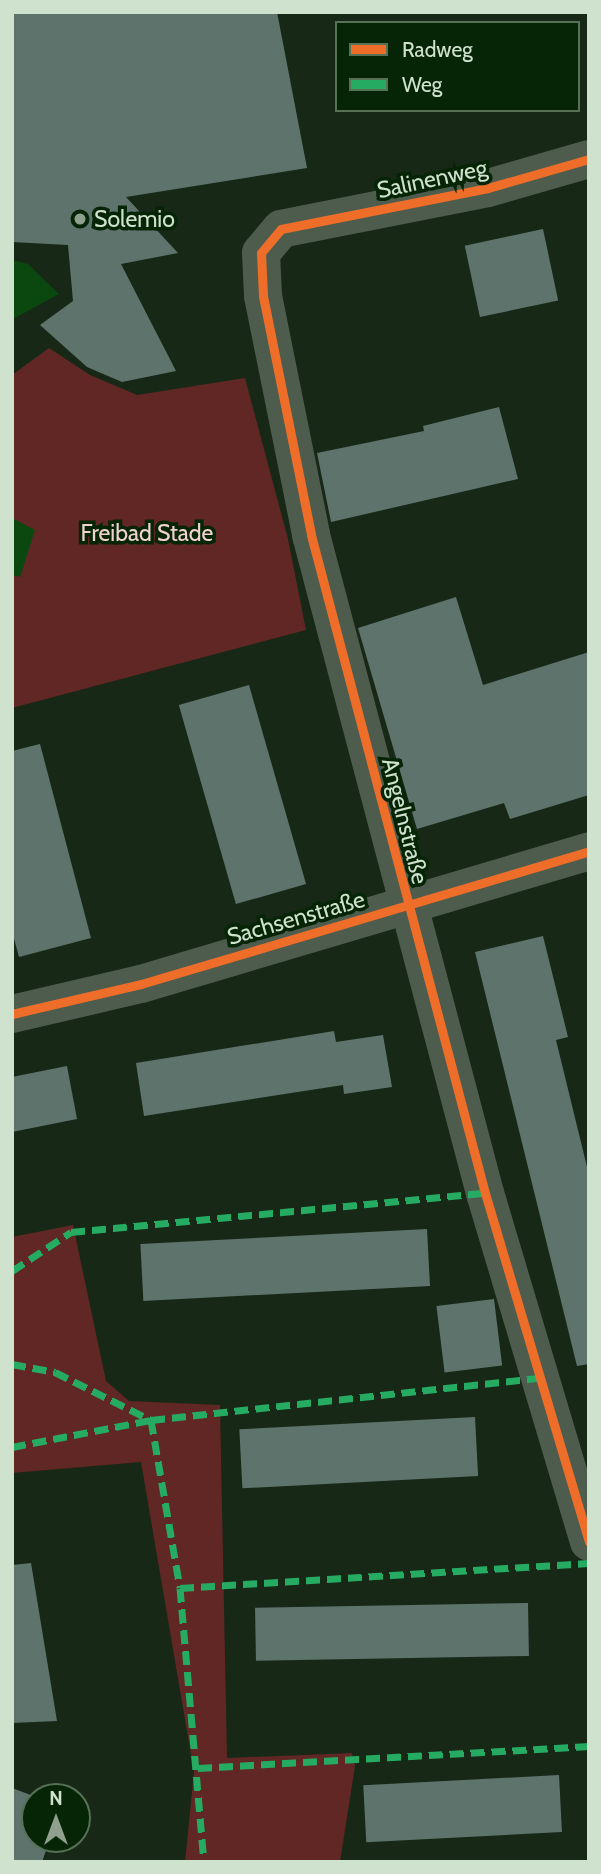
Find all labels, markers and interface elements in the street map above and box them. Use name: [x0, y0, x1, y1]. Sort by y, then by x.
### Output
legend: [335, 21, 580, 112]
text: Radweg: [402, 37, 473, 62]
text: Weg: [402, 72, 442, 97]
street label: Salinenweg: [374, 154, 490, 204]
place label: Solemio: [94, 205, 175, 233]
marker: Solemio: [72, 211, 88, 227]
park label: Freibad Stade: [81, 519, 213, 547]
street label: Angelnstraße: [376, 755, 434, 887]
street label: Sachsenstraße: [224, 885, 368, 951]
north arrow: [21, 1783, 91, 1853]
text: N: [49, 1787, 63, 1810]

